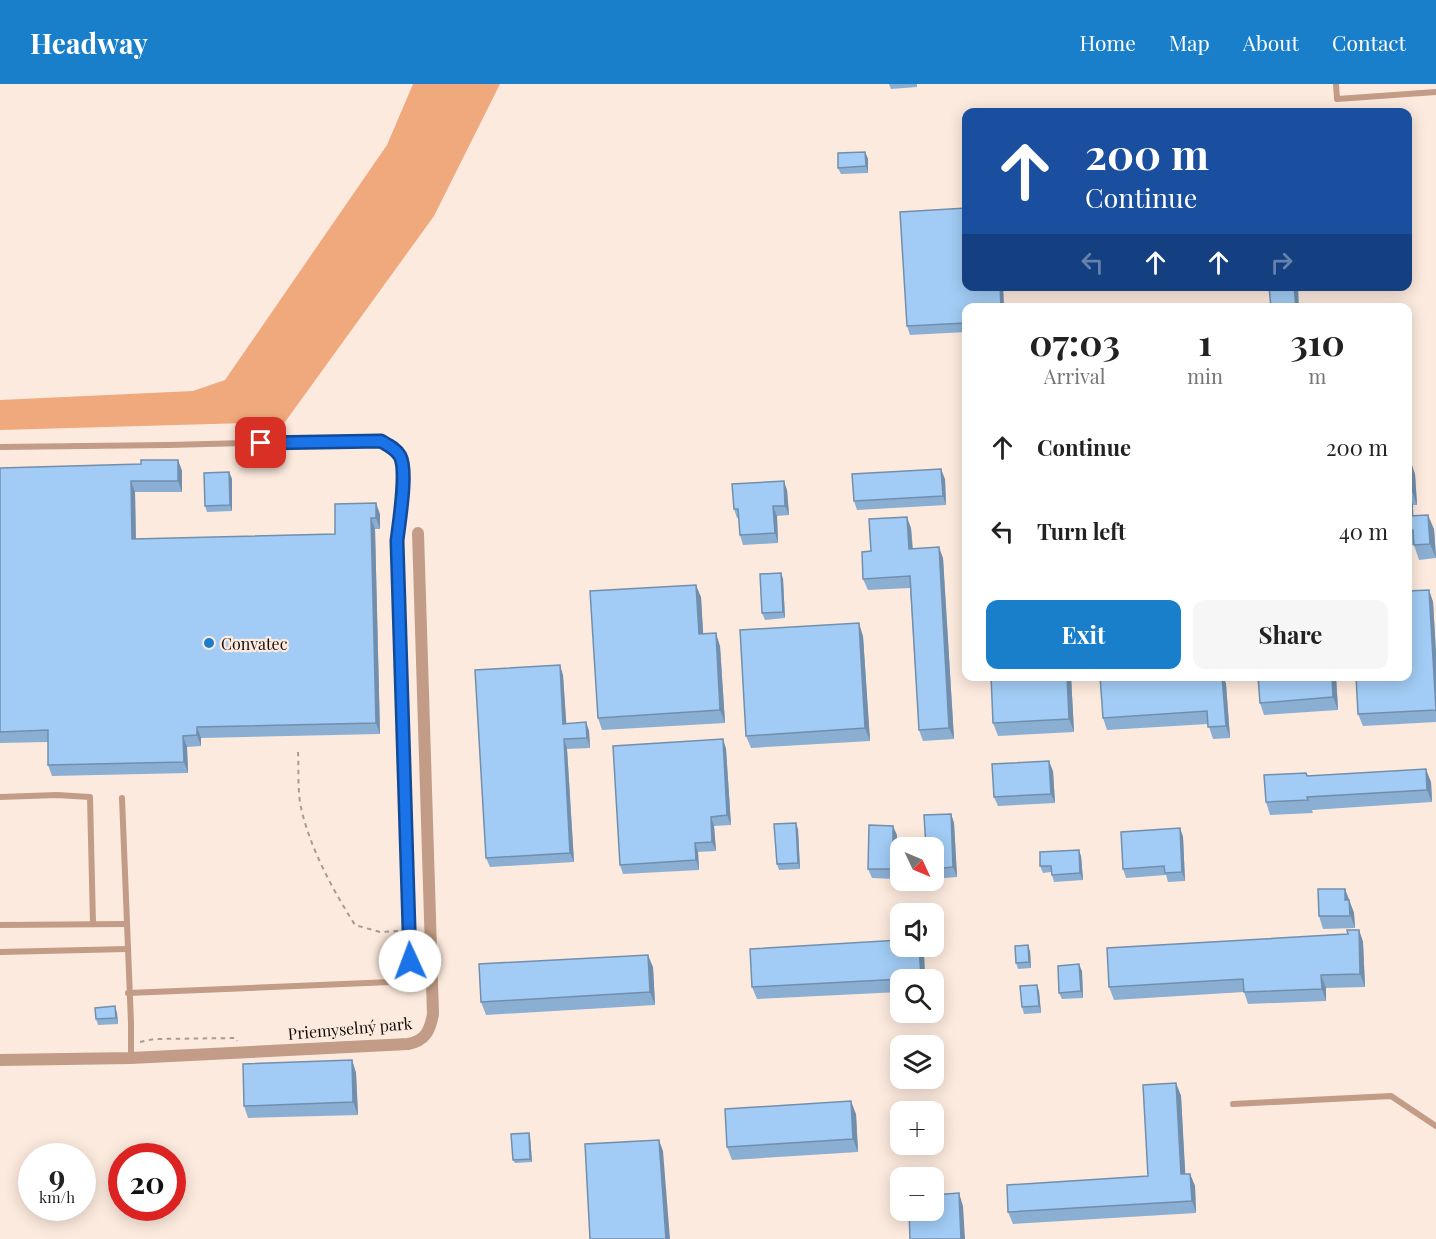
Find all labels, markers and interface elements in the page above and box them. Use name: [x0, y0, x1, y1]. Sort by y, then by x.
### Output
text: Headway: [30, 24, 148, 61]
text: Home: [1080, 28, 1136, 56]
text: Map: [1169, 28, 1210, 56]
text: About: [1243, 28, 1299, 56]
text: Contact: [1332, 28, 1406, 56]
text: 200 m: [1085, 125, 1209, 181]
icon: ahead: [986, 132, 1064, 210]
text: Continue: [1085, 179, 1197, 215]
icon: left: [1076, 246, 1109, 279]
icon: ahead: [1139, 246, 1172, 279]
icon: ahead: [1202, 246, 1235, 279]
icon: right: [1265, 246, 1298, 279]
text: 07:03: [1029, 317, 1120, 365]
text: 1: [1198, 317, 1212, 365]
text: 310: [1290, 317, 1345, 365]
text: Arrival: [1044, 362, 1105, 389]
text: min: [1187, 362, 1223, 389]
text: m: [1309, 362, 1326, 389]
pin: [235, 417, 286, 468]
icon: arrive: [244, 426, 277, 459]
icon: ahead: [986, 431, 1019, 464]
text: Continue: [1037, 432, 1131, 462]
text: 200 m: [1326, 432, 1388, 462]
icon: left: [986, 515, 1019, 548]
text: Turn left: [1037, 516, 1126, 546]
text: 40 m: [1339, 516, 1388, 546]
button: Exit: [986, 600, 1181, 669]
button: Share: [1193, 600, 1388, 669]
place label: Convatec: [221, 633, 288, 654]
marker: Convatec: [202, 636, 216, 650]
north arrow: [890, 837, 944, 891]
map controls: [890, 837, 944, 1221]
button: sound: [890, 903, 944, 957]
position arrow: [378, 929, 442, 993]
button: search: [890, 969, 944, 1023]
street label: Priemyselný park: [287, 1012, 413, 1044]
button: layers: [890, 1035, 944, 1089]
button: +: [890, 1101, 944, 1155]
speed limit sign: 20: [108, 1143, 186, 1221]
text: 9: [49, 1155, 65, 1195]
button: −: [890, 1167, 944, 1221]
text: km/h: [39, 1187, 75, 1207]

